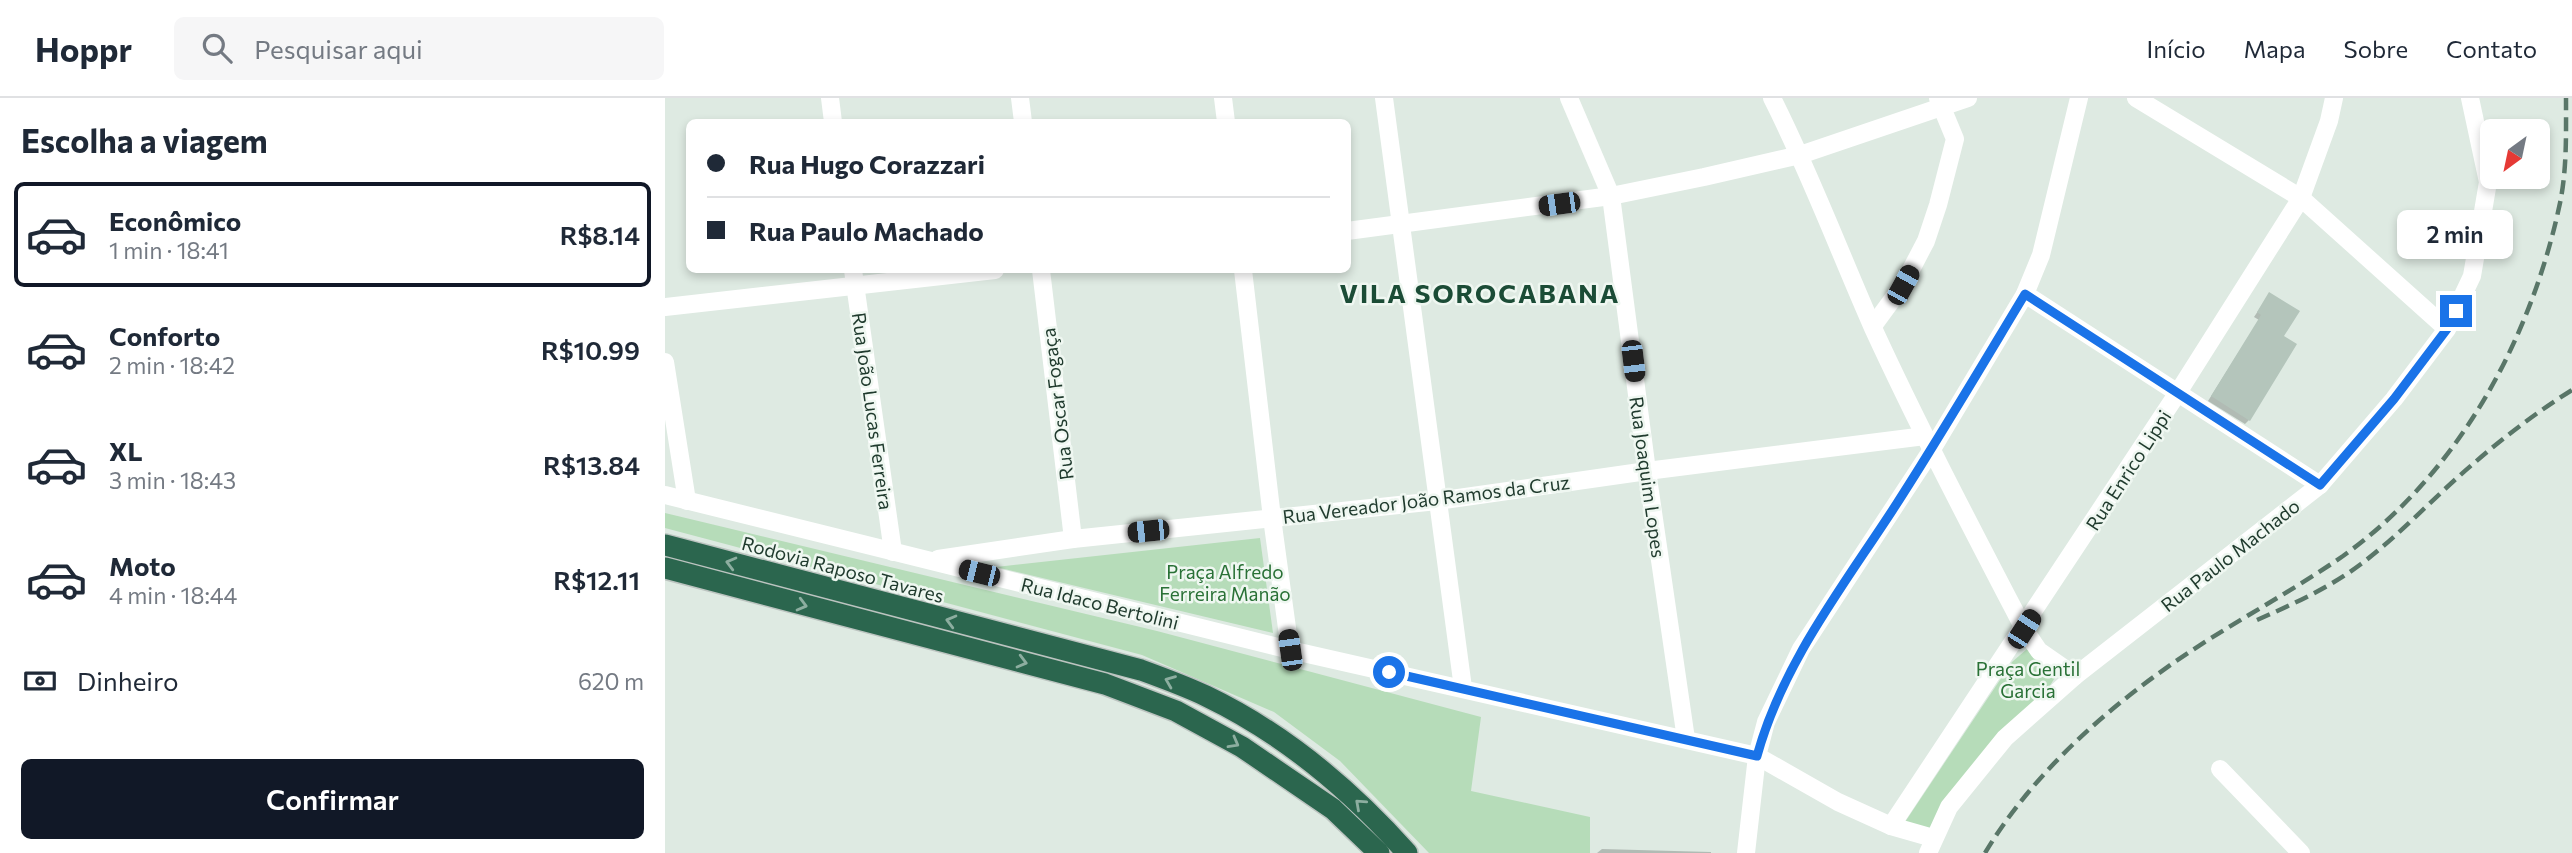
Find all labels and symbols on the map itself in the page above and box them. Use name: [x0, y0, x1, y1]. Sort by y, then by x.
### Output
north arrow: [2480, 119, 2550, 189]
car: [1537, 191, 1582, 217]
callout: 2 min: [2398, 209, 2514, 258]
car: [1884, 262, 1923, 308]
district label: VILA SOROCABANA: [1339, 277, 1621, 308]
route end: [2440, 295, 2472, 327]
street label: Rua João Lucas Ferreira: [848, 311, 898, 511]
street label: Rua Oscar Fogaça: [1036, 327, 1078, 481]
car: [1621, 339, 1646, 383]
street label: Rua Joaquim Lopes: [1625, 395, 1671, 559]
street label: Rua Enrico Lippi: [2081, 405, 2175, 535]
street label: Rua Vereador João Ramos da Cruz: [1281, 470, 1571, 528]
street label: Rua Paulo Machado: [2156, 494, 2304, 616]
car: [1127, 518, 1170, 544]
street label: Rodovia Raposo Tavares: [740, 531, 946, 607]
one-way arrow: [725, 557, 737, 571]
car: [957, 558, 1002, 588]
park label: Praça Alfredo Ferreira Manão: [1159, 560, 1291, 605]
street label: Rua Idaco Bertolini: [1019, 572, 1181, 634]
one-way arrow: [796, 597, 808, 611]
car: [2004, 606, 2045, 652]
one-way arrow: [945, 615, 957, 629]
car: [1277, 628, 1304, 672]
one-way arrow: [1016, 654, 1028, 668]
route start: [1373, 656, 1405, 688]
park label: Praça Gentil Garcia: [1976, 657, 2080, 702]
one-way arrow: [1165, 676, 1177, 690]
one-way arrow: [1226, 735, 1239, 748]
one-way arrow: [1355, 800, 1368, 812]

